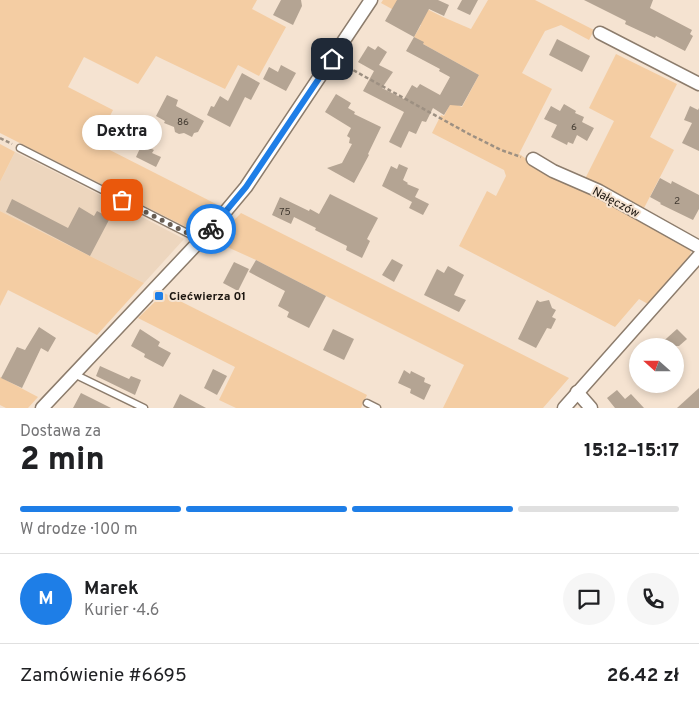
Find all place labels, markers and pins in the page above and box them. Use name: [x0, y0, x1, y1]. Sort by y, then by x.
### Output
pin: [311, 38, 353, 80]
callout: Dextra: [82, 115, 162, 150]
pin: [101, 179, 143, 221]
place label: Ciećwierza 01: [169, 289, 246, 305]
marker: Ciećwierza 01: [153, 290, 165, 302]

